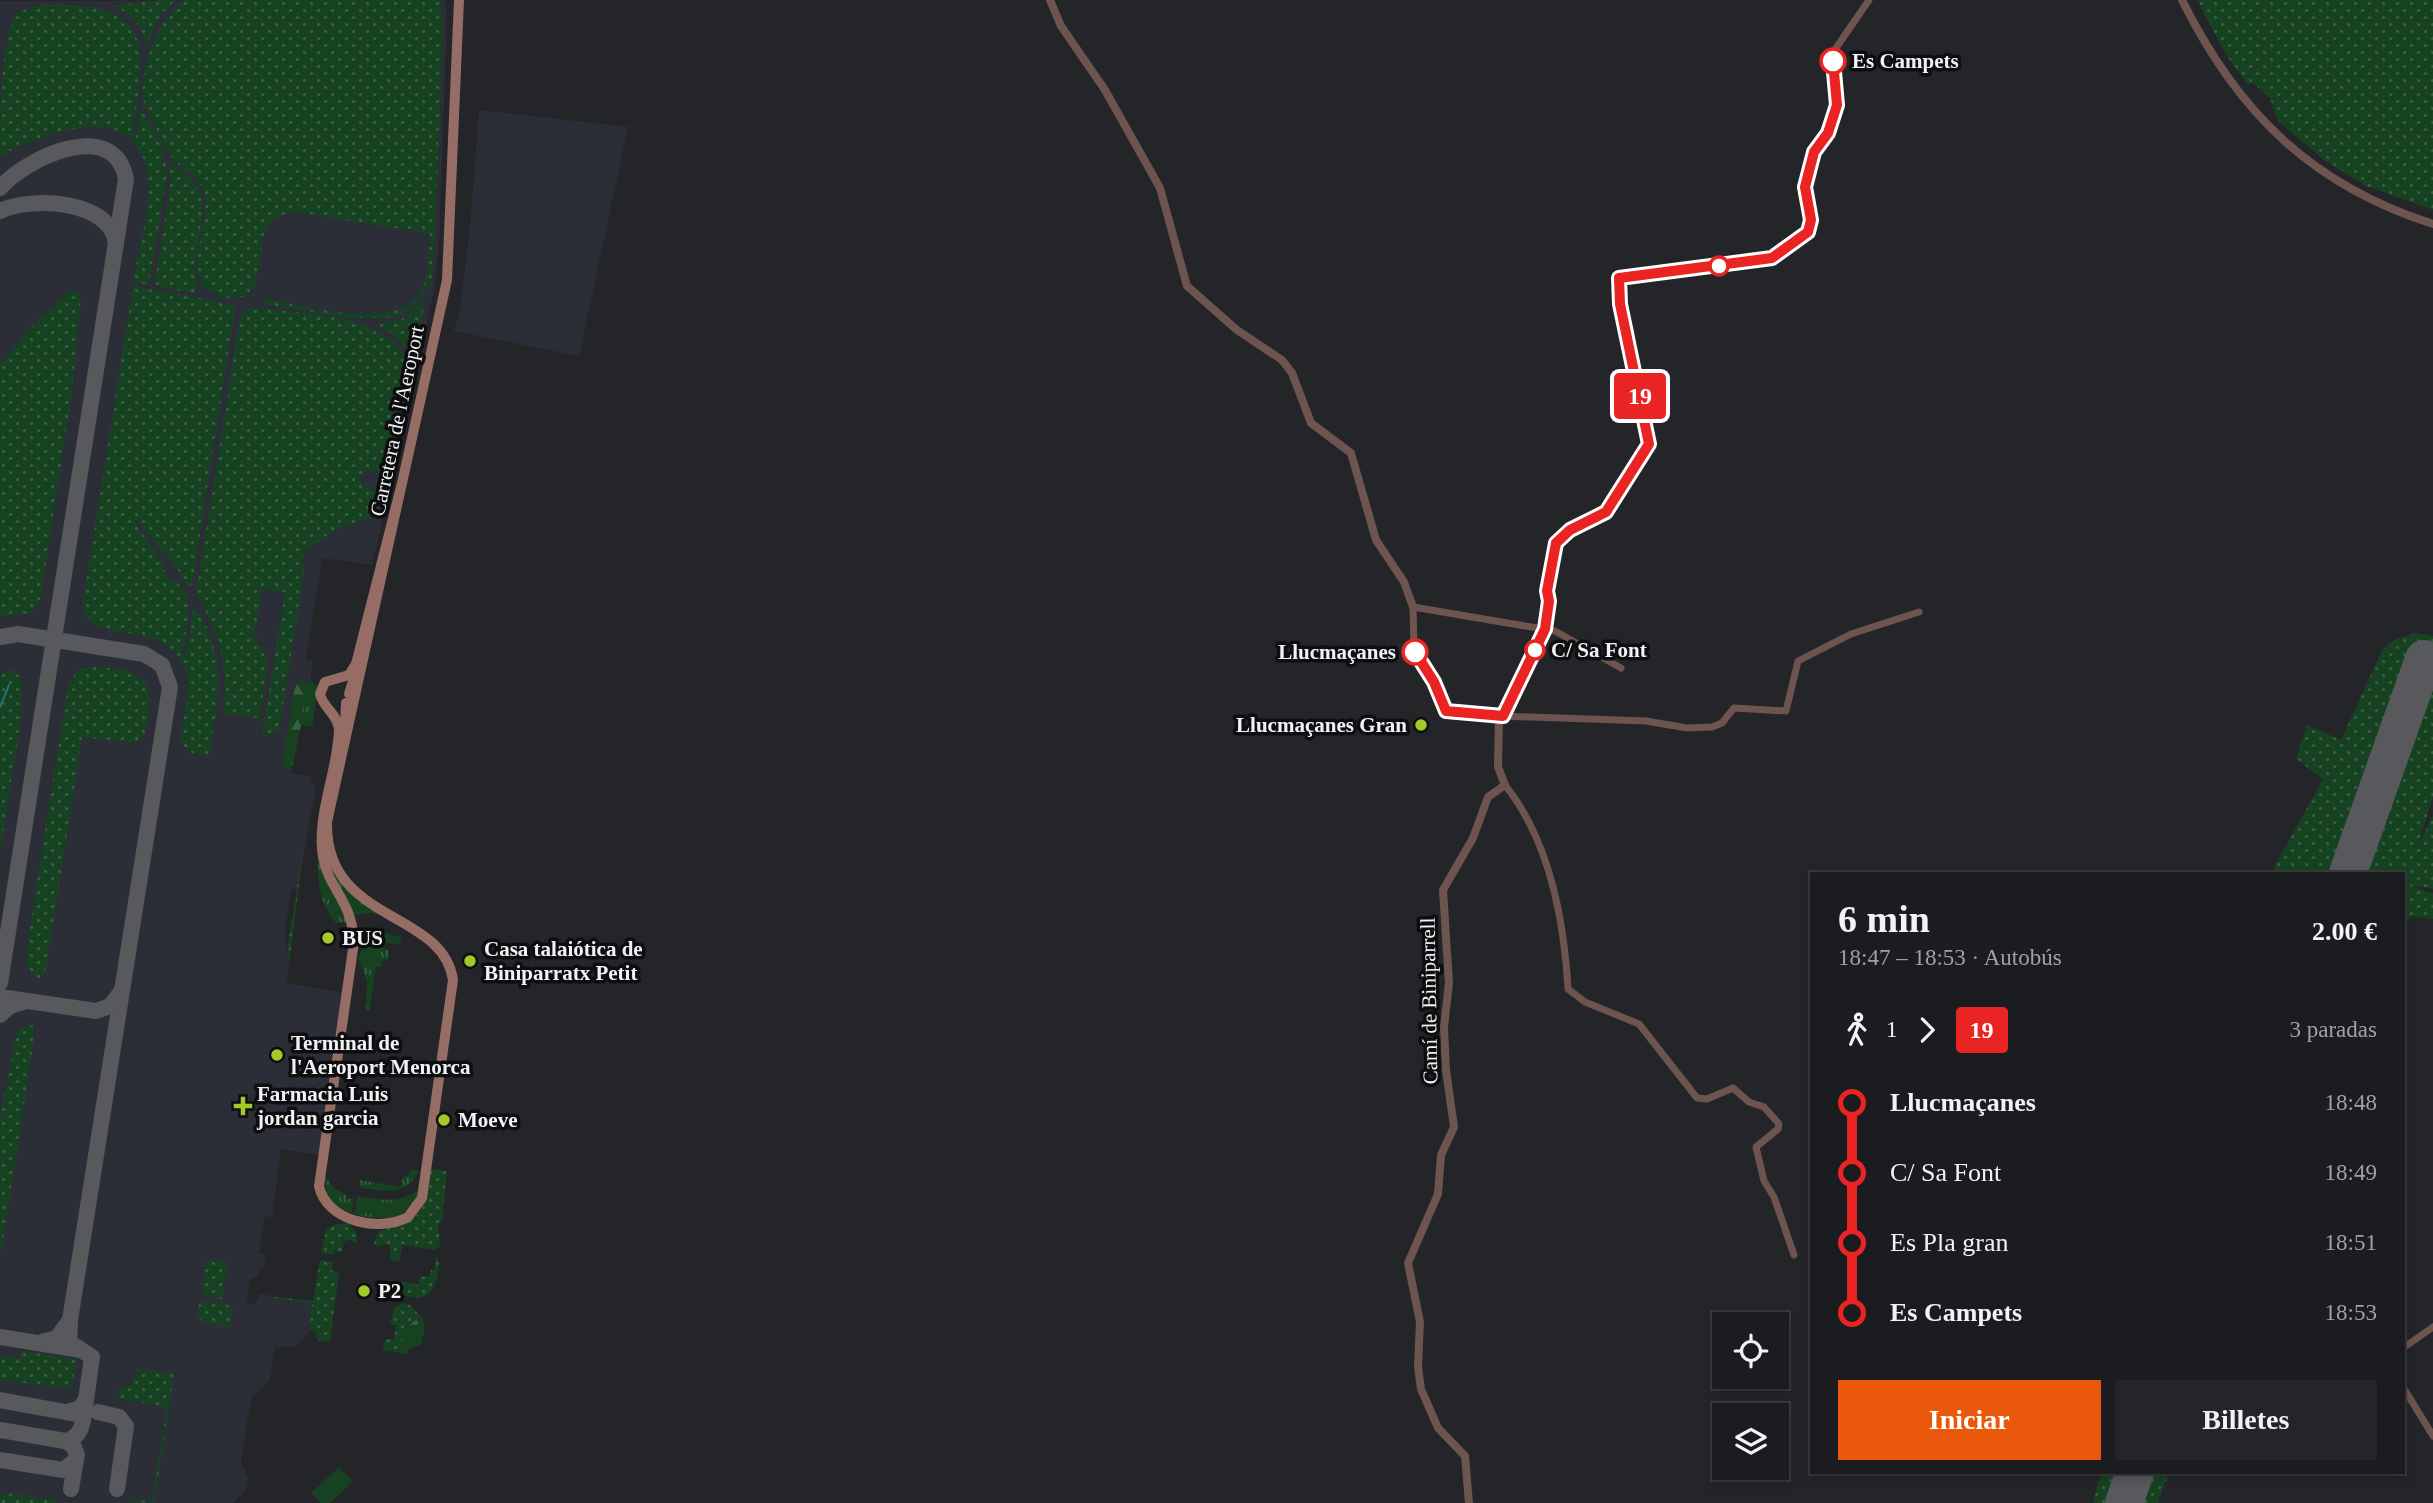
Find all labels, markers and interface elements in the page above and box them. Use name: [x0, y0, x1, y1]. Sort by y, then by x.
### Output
marker: Es Campets: [1820, 48, 1846, 74]
place label: Es Campets: [1852, 49, 1959, 73]
unlabelled marker: [1709, 256, 1729, 276]
street label: Carretera de l'Aeroport: [365, 324, 429, 518]
line badge: 19: [1608, 373, 1672, 419]
text: 19: [1628, 383, 1652, 409]
place label: C/ Sa Font: [1551, 638, 1647, 662]
marker: Llucmaçanes: [1402, 639, 1428, 665]
place label: Llucmaçanes: [1278, 640, 1396, 664]
marker: C/ Sa Font: [1525, 640, 1545, 660]
place label: Llucmaçanes Gran: [1236, 713, 1407, 737]
marker: Llucmaçanes Gran: [1413, 717, 1429, 733]
text: 6 min: [1838, 898, 1930, 940]
street label: Camí de Biniparrell: [1416, 917, 1442, 1085]
text: 2.00 €: [2312, 917, 2377, 946]
place label: BUS: [342, 926, 383, 950]
marker: BUS: [320, 930, 336, 946]
place label: Casa talaiótica de Biniparratx Petit: [484, 937, 643, 985]
text: 18:47 – 18:53 · Autobús: [1838, 945, 2062, 970]
marker: Casa talaiótica de Biniparratx Petit: [462, 953, 478, 969]
icon: walk: [1838, 1011, 1876, 1049]
icon: forward: [1908, 1011, 1946, 1049]
text: 1: [1886, 1017, 1898, 1042]
text: 19: [1970, 1017, 1994, 1043]
text: 3 paradas: [2290, 1017, 2377, 1042]
place label: Terminal de l'Aeroport Menorca: [291, 1031, 471, 1079]
marker: Terminal de l'Aeroport Menorca: [269, 1047, 285, 1063]
place label: Farmacia Luis jordan garcia: [256, 1082, 388, 1130]
text: Llucmaçanes: [1890, 1088, 2036, 1117]
text: 18:48: [2325, 1090, 2377, 1115]
marker: Farmacia Luis jordan garcia: [235, 1098, 251, 1114]
place label: Moeve: [458, 1108, 517, 1132]
marker: Moeve: [436, 1112, 452, 1128]
text: C/ Sa Font: [1890, 1158, 2001, 1187]
text: 18:49: [2325, 1160, 2377, 1185]
text: Es Pla gran: [1890, 1228, 2008, 1257]
text: 18:51: [2325, 1230, 2377, 1255]
place label: P2: [378, 1279, 401, 1303]
marker: P2: [356, 1283, 372, 1299]
text: Es Campets: [1890, 1298, 2022, 1327]
text: 18:53: [2325, 1300, 2377, 1325]
map controls: [1712, 1312, 1789, 1480]
button: locate: [1712, 1312, 1789, 1389]
button: Iniciar: [1838, 1380, 2101, 1460]
button: Billetes: [2115, 1380, 2377, 1460]
button: layers: [1712, 1403, 1789, 1480]

